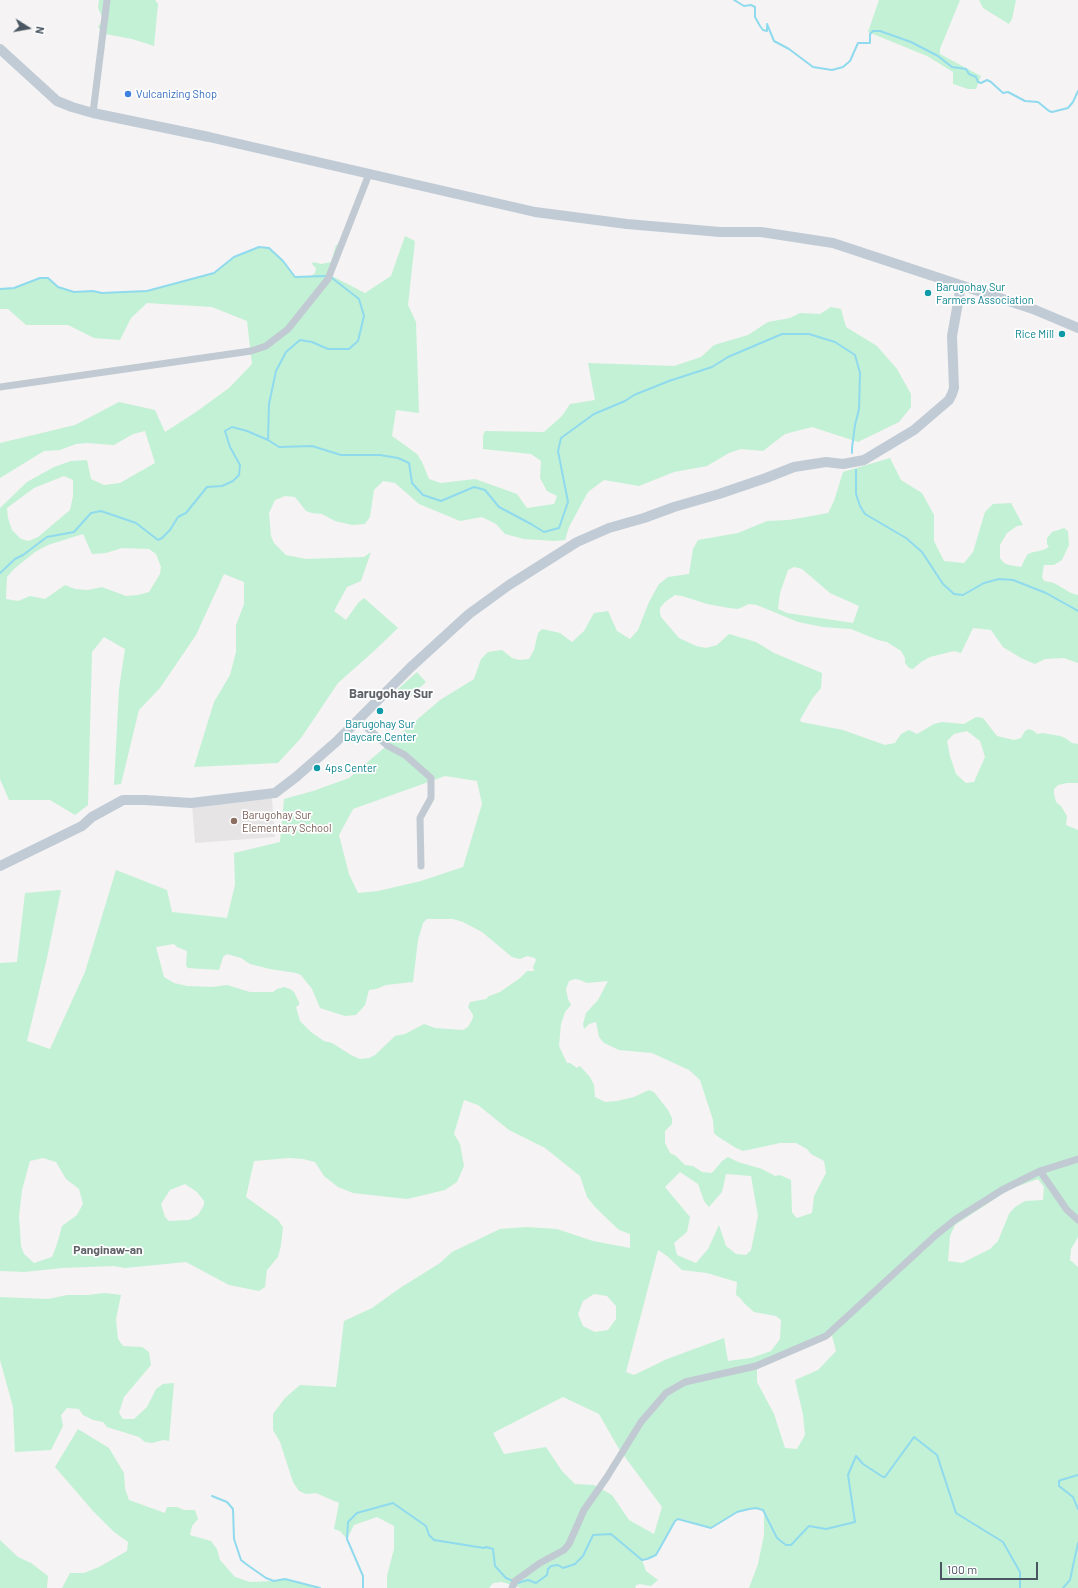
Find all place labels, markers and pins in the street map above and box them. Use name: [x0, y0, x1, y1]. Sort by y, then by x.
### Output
place label: Vulcanizing Shop: [136, 87, 217, 101]
marker: Vulcanizing Shop: [123, 89, 133, 99]
place label: Barugohay Sur Farmers Association: [936, 280, 1034, 306]
marker: Barugohay Sur Farmers Association: [923, 288, 933, 298]
place label: Rice Mill: [1015, 327, 1054, 341]
marker: Rice Mill: [1057, 329, 1067, 339]
marker: Barugohay Sur Daycare Center: [375, 706, 385, 716]
place label: Barugohay Sur Daycare Center: [344, 717, 416, 743]
place label: 4ps Center: [325, 761, 377, 775]
marker: 4ps Center: [312, 763, 322, 773]
place label: Barugohay Sur Elementary School: [242, 808, 332, 834]
marker: Barugohay Sur Elementary School: [229, 816, 239, 826]

